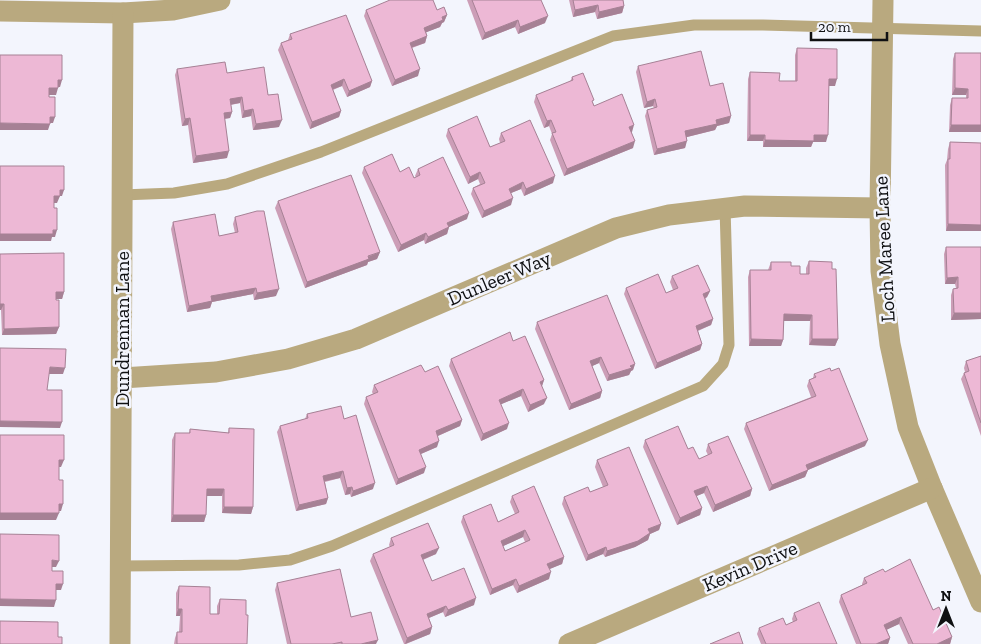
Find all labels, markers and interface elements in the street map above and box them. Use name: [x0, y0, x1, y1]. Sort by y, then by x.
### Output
scale bar: [811, 10, 887, 42]
text: 20 m: [818, 18, 851, 36]
street label: Loch Maree Lane: [868, 175, 900, 323]
street label: Dunleer Way: [444, 245, 555, 311]
street label: Dundrennan Lane: [110, 251, 134, 407]
street label: Kevin Drive: [699, 535, 801, 597]
north arrow: [921, 584, 971, 634]
text: N: [941, 588, 952, 605]

